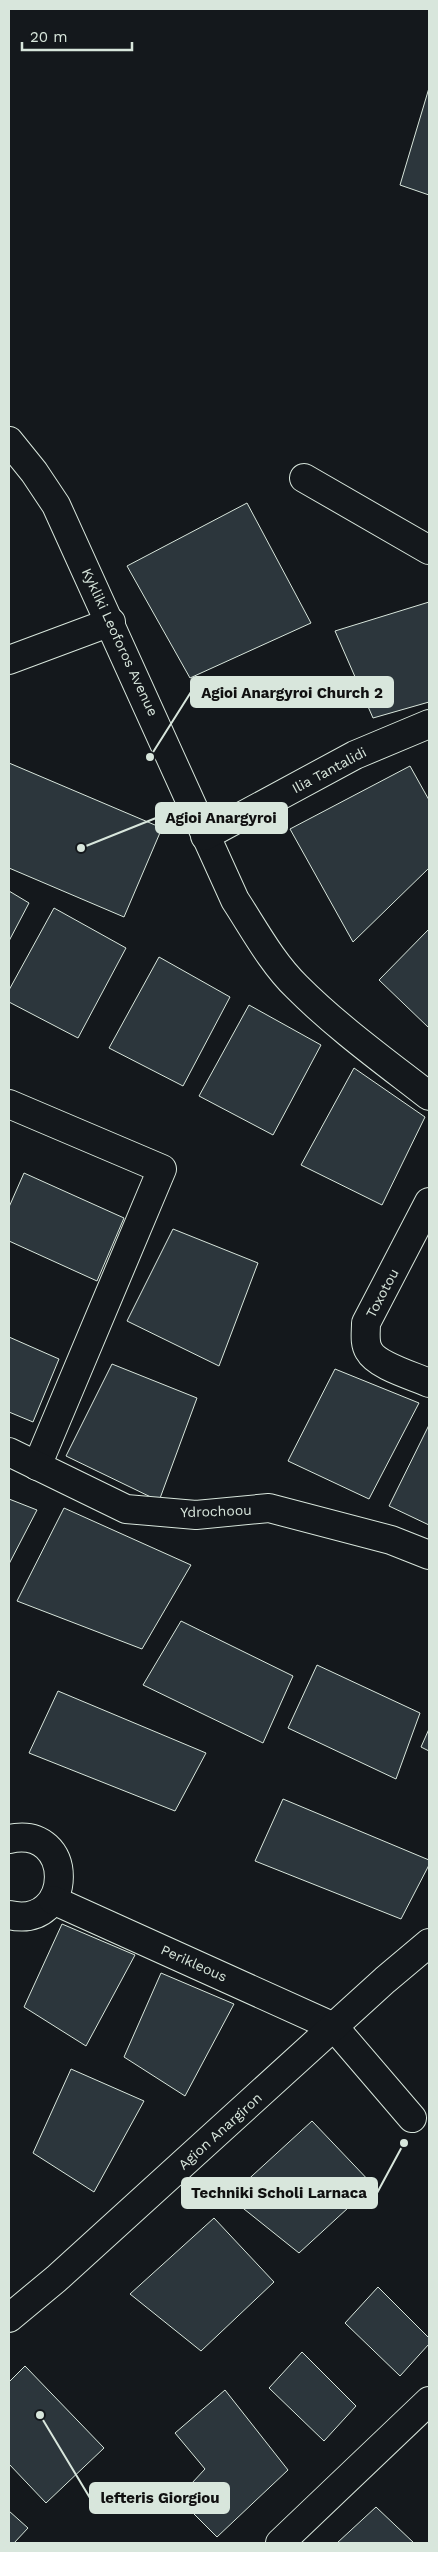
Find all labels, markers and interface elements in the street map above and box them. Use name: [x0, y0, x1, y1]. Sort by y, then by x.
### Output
scale bar: [22, 20, 132, 52]
text: 20 m: [30, 28, 68, 46]
street label: Kykliki Leoforos Avenue: [79, 565, 161, 719]
callout: Agioi Anargyroi Church 2: [191, 677, 393, 707]
text: Agioi Anargyroi Church 2: [201, 684, 383, 702]
street label: Ilia Tantalidi: [289, 744, 369, 796]
callout: Agioi Anargyroi: [156, 803, 287, 833]
text: Agioi Anargyroi: [165, 809, 277, 827]
street label: Toxotou: [362, 1266, 402, 1320]
street label: Ydrochoou: [180, 1502, 252, 1520]
street label: Perikleous: [158, 1941, 230, 1985]
street label: Agion Anargiron: [175, 2089, 265, 2173]
callout: Techniki Scholi Larnaca: [182, 2178, 377, 2208]
text: Techniki Scholi Larnaca: [191, 2184, 367, 2202]
callout: lefteris Giorgiou: [90, 2483, 229, 2513]
text: lefteris Giorgiou: [100, 2489, 220, 2507]

